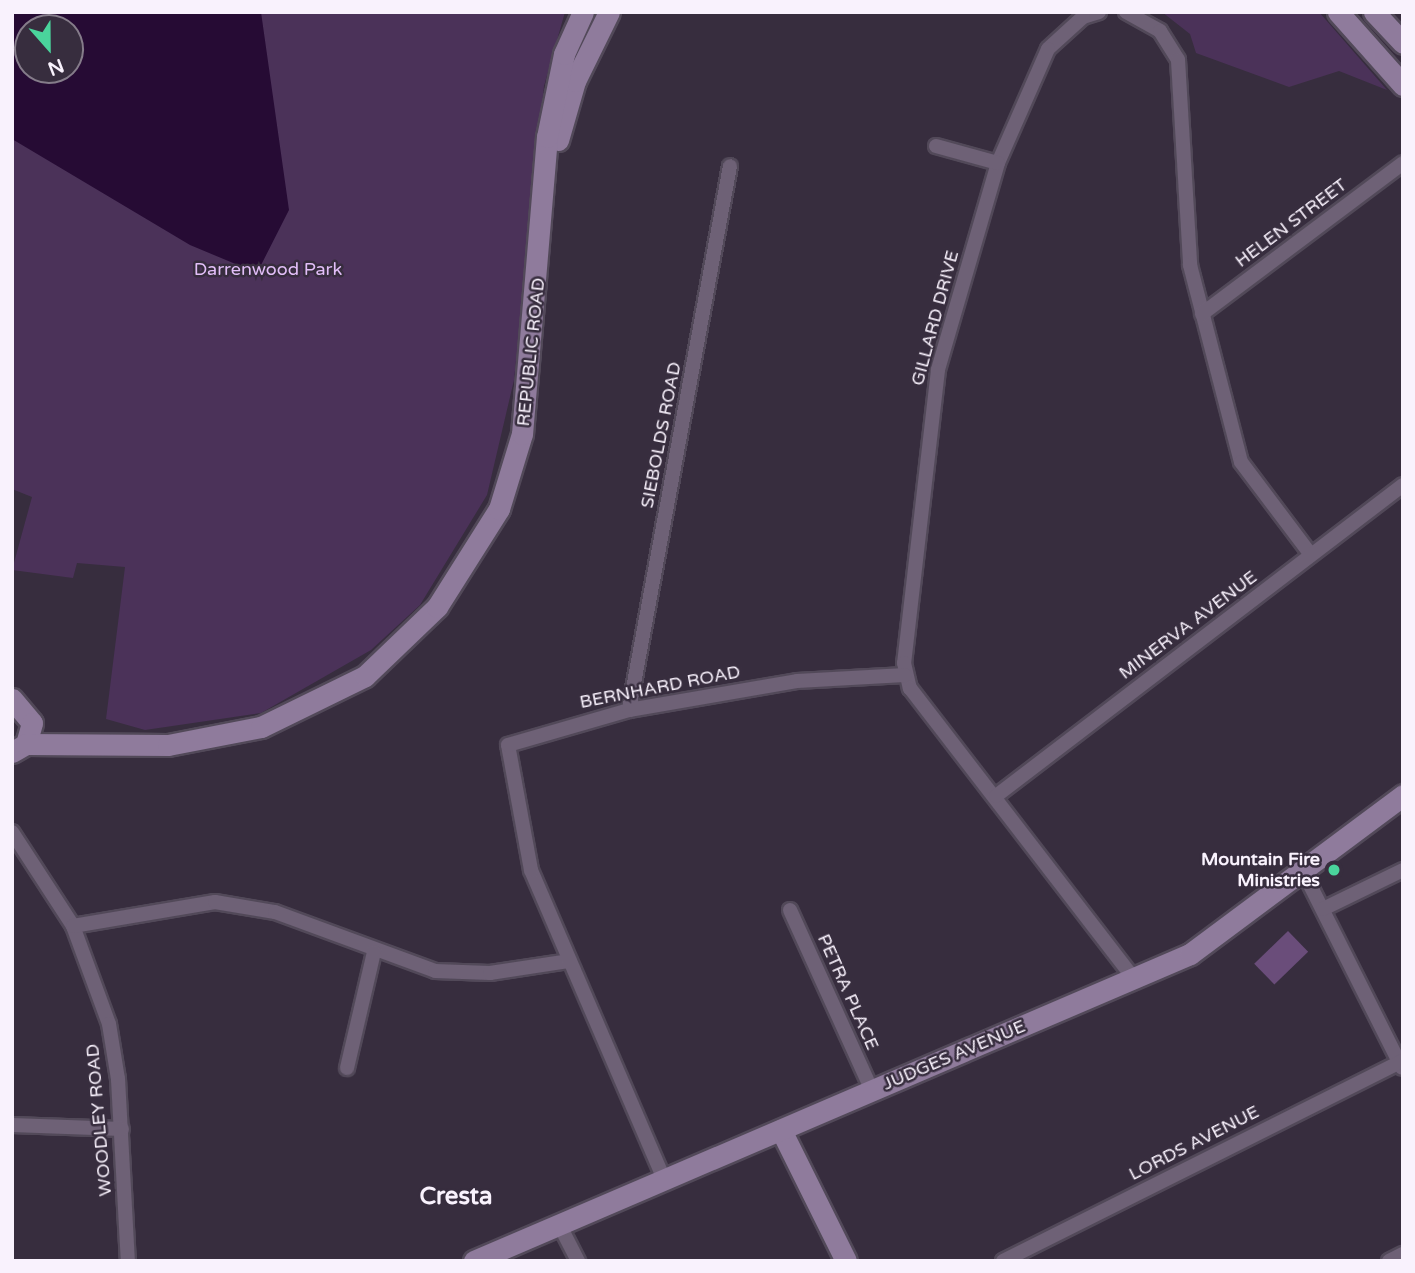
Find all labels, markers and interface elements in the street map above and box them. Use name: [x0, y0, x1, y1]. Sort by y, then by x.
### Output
north arrow: [14, 14, 84, 84]
text: N: [45, 54, 67, 80]
street label: HELEN STREET: [1231, 174, 1351, 272]
street label: GILLARD DRIVE: [907, 248, 963, 388]
park label: Darrenwood Park: [194, 258, 342, 280]
street label: REPUBLIC ROAD: [512, 277, 550, 427]
street label: SIEBOLDS ROAD: [636, 360, 686, 510]
street label: MINERVA AVENUE: [1115, 566, 1261, 684]
street label: BERNHARD ROAD: [578, 661, 742, 713]
place label: Mountain Fire Ministries: [1201, 849, 1320, 892]
marker: Mountain Fire Ministries: [1326, 862, 1342, 878]
street label: PETRA PLACE: [813, 931, 883, 1053]
street label: JUDGES AVENUE: [880, 1015, 1028, 1095]
street label: WOODLEY ROAD: [82, 1043, 116, 1197]
street label: LORDS AVENUE: [1125, 1101, 1263, 1185]
district label: Cresta: [419, 1183, 493, 1211]

